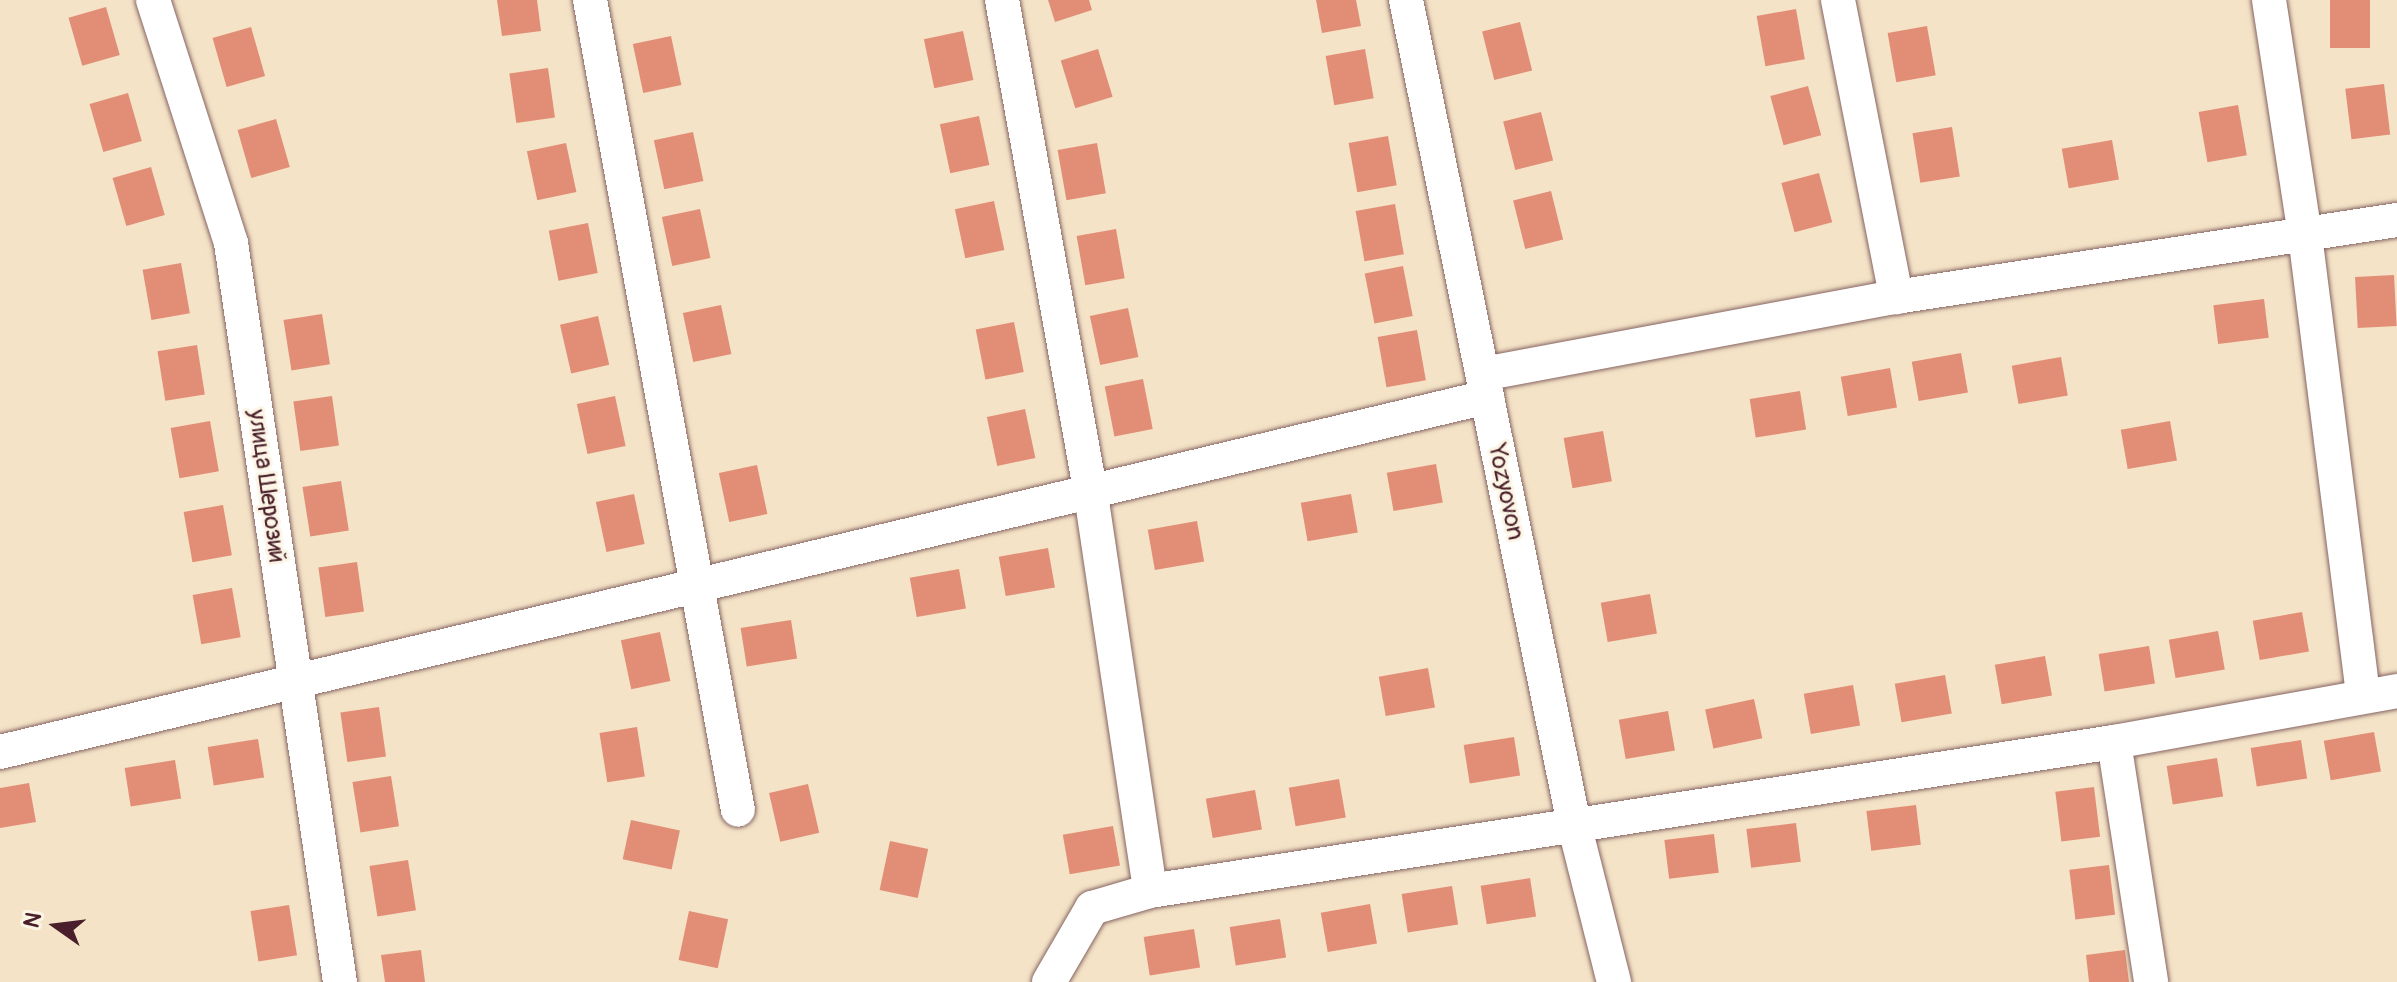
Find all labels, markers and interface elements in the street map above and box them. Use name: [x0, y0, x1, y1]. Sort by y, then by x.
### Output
street label: улица Шерозий: [242, 408, 292, 564]
street label: Yozyovon: [1482, 441, 1530, 543]
north arrow: [16, 886, 96, 966]
text: N: [17, 910, 48, 931]

